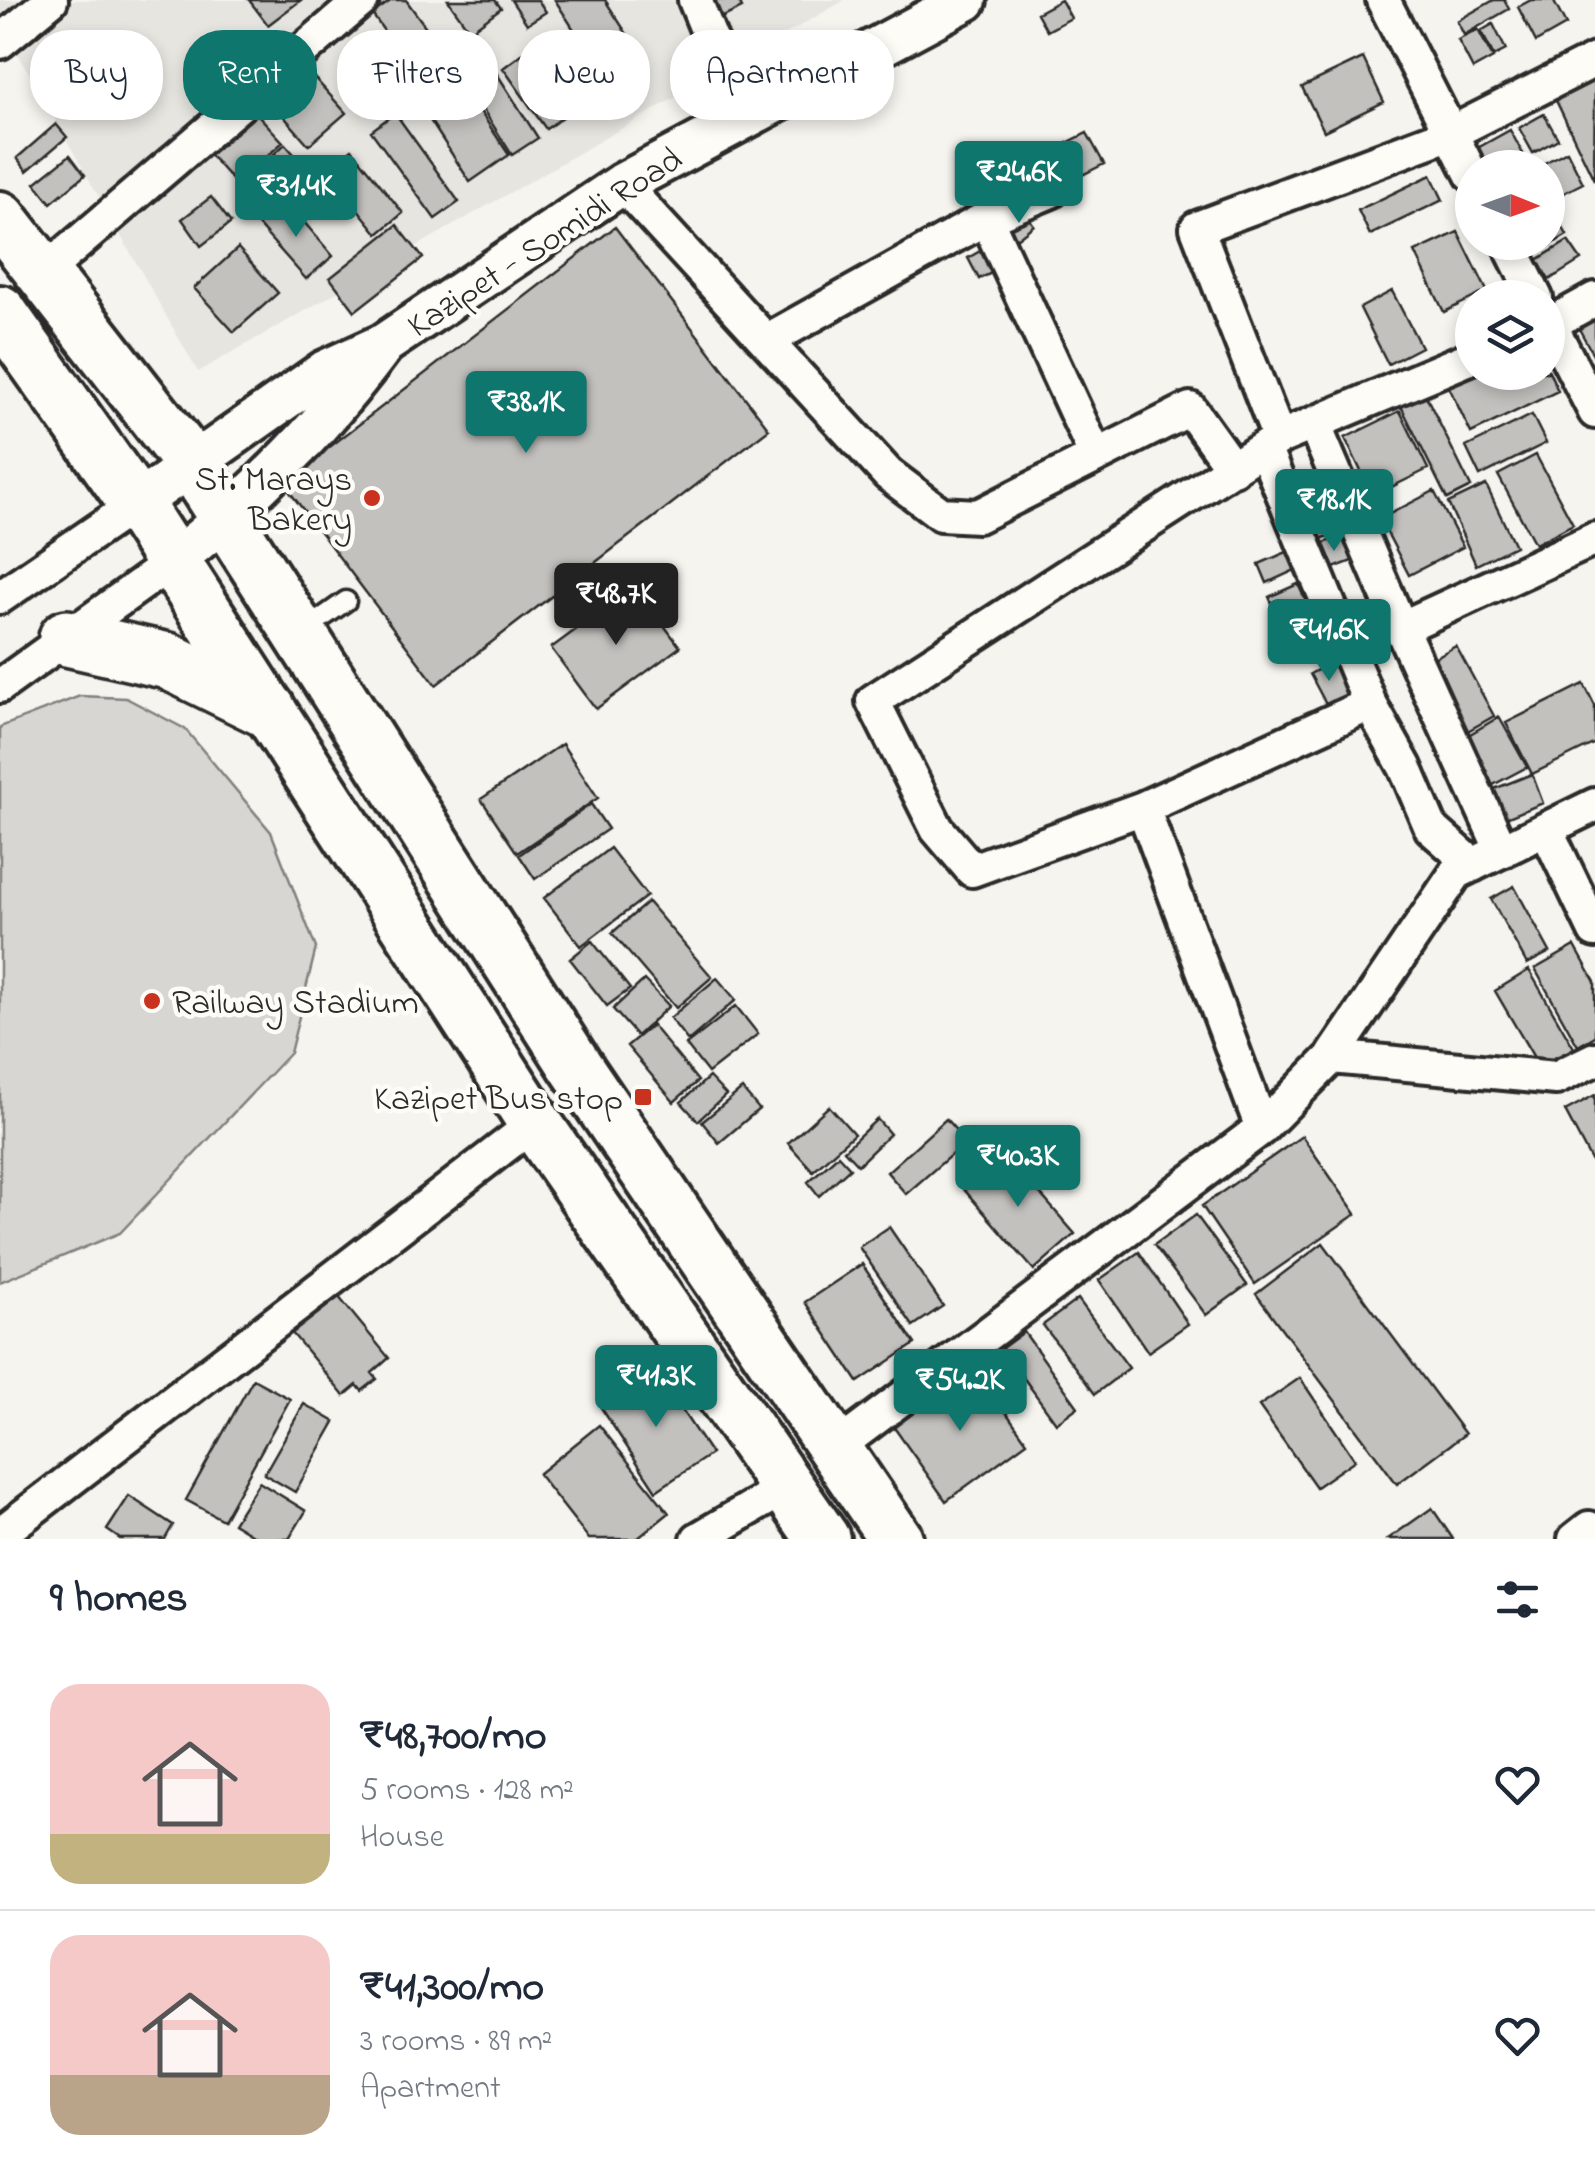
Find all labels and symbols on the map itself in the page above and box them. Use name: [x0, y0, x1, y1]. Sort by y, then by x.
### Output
street label: Kazipet - Somidi Road: [398, 136, 694, 352]
pin: ₹24.6K: [938, 141, 1100, 226]
north arrow: [1455, 150, 1565, 260]
pin: ₹31.4K: [215, 155, 377, 240]
pin: ₹38.1K: [445, 371, 607, 456]
place label: St. Marays Bakery: [195, 456, 352, 547]
pin: ₹18.1K: [1253, 469, 1415, 554]
marker: St. Marays Bakery: [361, 487, 383, 509]
pin: ₹48.7K: [535, 563, 697, 648]
pin: ₹41.6K: [1248, 599, 1410, 684]
place label: Railway Stadium: [172, 979, 419, 1030]
marker: Railway Stadium: [141, 990, 163, 1012]
place label: Kazipet Bus stop: [374, 1075, 623, 1126]
marker: Kazipet Bus stop: [632, 1086, 654, 1108]
pin: ₹40.3K: [937, 1125, 1099, 1210]
pin: ₹41.3K: [575, 1345, 737, 1430]
pin: ₹54.2K: [879, 1349, 1041, 1434]

